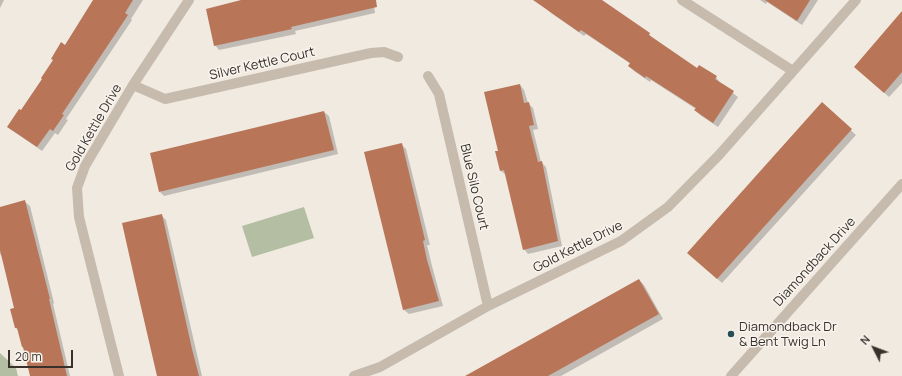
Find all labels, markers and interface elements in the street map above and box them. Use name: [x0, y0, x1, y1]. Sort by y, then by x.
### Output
street label: Silver Kettle Court: [208, 44, 316, 84]
street label: Gold Kettle Drive: [63, 82, 125, 174]
street label: Blue Silo Court: [457, 142, 491, 232]
street label: Diamondback Drive: [771, 214, 859, 310]
street label: Gold Kettle Drive: [531, 218, 625, 276]
place label: Diamondback Dr & Bent Twig Ln: [739, 319, 837, 350]
north arrow: [854, 328, 894, 368]
marker: Diamondback Dr & Bent Twig Ln: [726, 329, 736, 339]
text: N: [856, 332, 873, 348]
scale bar: [10, 342, 75, 368]
text: 20 m: [15, 348, 42, 365]

